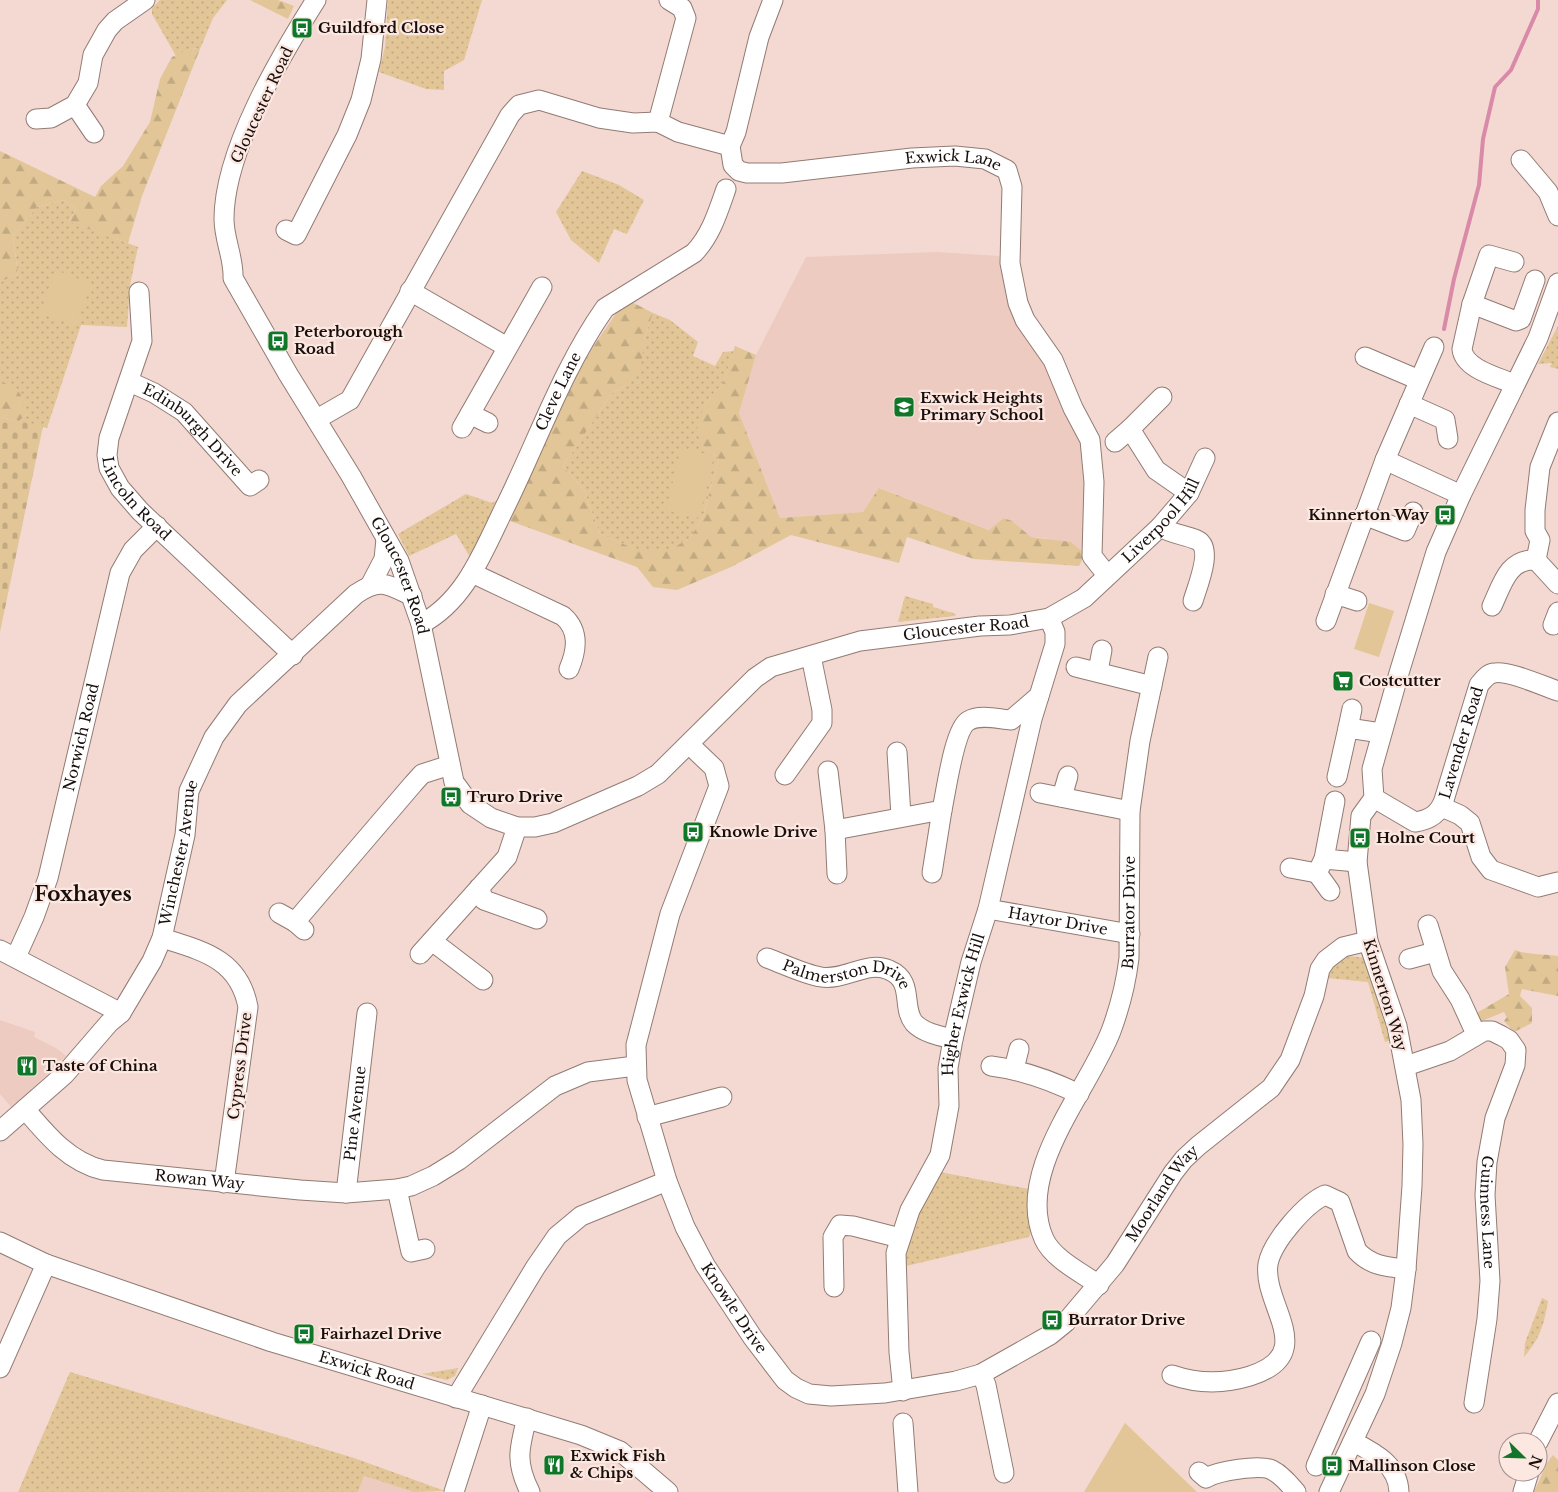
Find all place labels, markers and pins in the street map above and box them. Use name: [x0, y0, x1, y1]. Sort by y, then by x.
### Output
bus stop icon: Guildford Close: [290, 16, 314, 40]
place label: Guildford Close: [318, 18, 445, 37]
place label: Peterborough Road: [294, 322, 403, 358]
bus stop icon: Peterborough Road: [266, 329, 290, 353]
place label: Exwick Heights Primary School: [920, 388, 1044, 424]
school or university icon: Exwick Heights Primary School: [892, 395, 916, 419]
bus stop icon: Kinnerton Way: [1433, 503, 1457, 527]
place label: Kinnerton Way: [1308, 505, 1429, 524]
supermarket icon: Costcutter: [1331, 669, 1355, 693]
place label: Costcutter: [1359, 671, 1441, 690]
bus stop icon: Truro Drive: [439, 785, 463, 809]
place label: Truro Drive: [467, 787, 563, 806]
bus stop icon: Knowle Drive: [681, 820, 705, 844]
place label: Knowle Drive: [709, 822, 818, 841]
bus stop icon: Holne Court: [1348, 826, 1372, 850]
place label: Holne Court: [1376, 828, 1475, 847]
restaurant icon: Taste of China: [15, 1054, 39, 1078]
place label: Taste of China: [43, 1056, 158, 1075]
bus stop icon: Burrator Drive: [1040, 1308, 1064, 1332]
place label: Burrator Drive: [1068, 1310, 1185, 1329]
bus stop icon: Fairhazel Drive: [292, 1322, 316, 1346]
place label: Fairhazel Drive: [320, 1324, 442, 1343]
place label: Exwick Fish & Chips: [570, 1446, 666, 1482]
restaurant icon: Exwick Fish & Chips: [542, 1453, 566, 1477]
bus stop icon: Mallinson Close: [1320, 1454, 1344, 1478]
place label: Mallinson Close: [1348, 1456, 1476, 1475]

